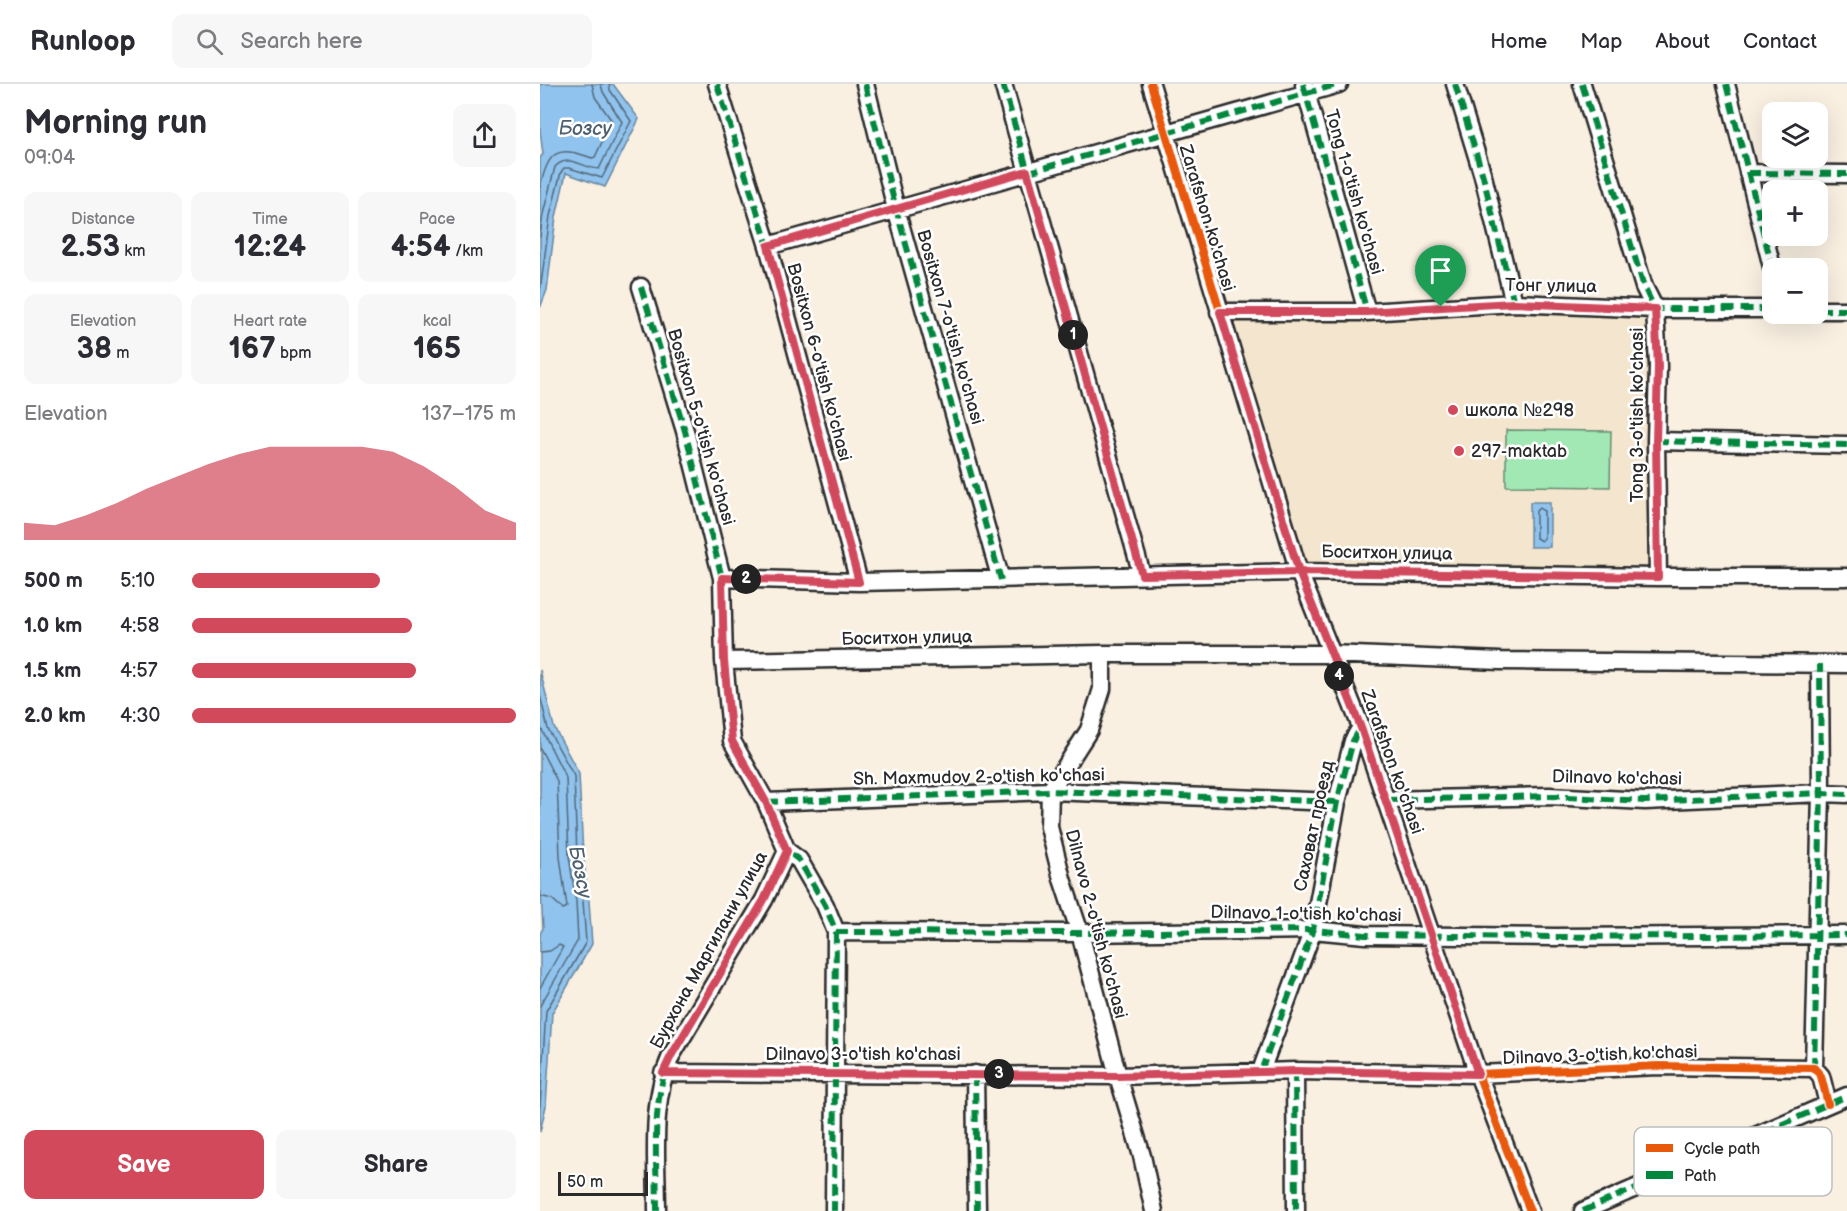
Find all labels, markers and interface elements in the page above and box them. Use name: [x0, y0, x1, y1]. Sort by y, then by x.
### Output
search box: [172, 14, 592, 68]
text: Runloop: [30, 25, 136, 58]
icon: search: [193, 25, 226, 58]
text: Search here: [241, 28, 362, 55]
text: Home: [1490, 29, 1547, 54]
text: Map: [1580, 29, 1622, 54]
text: About: [1655, 29, 1710, 54]
text: Contact: [1743, 29, 1817, 54]
map controls: [1762, 102, 1828, 324]
button: layers: [1762, 102, 1828, 168]
text: Morning run: [24, 103, 207, 143]
button: share: [453, 104, 516, 167]
street label: Tong 1-o'tish ko'chasi: [1320, 107, 1388, 277]
water label: Бозсу: [559, 117, 612, 141]
street label: Zarafshon ko'chasi: [1174, 141, 1239, 294]
text: 09:04: [24, 146, 75, 170]
button: +: [1762, 180, 1828, 246]
text: Distance: [71, 210, 135, 229]
text: Time: [252, 210, 288, 229]
text: Pace: [419, 210, 455, 229]
street label: Bositxon 7-o'tish ko'chasi: [912, 227, 988, 427]
text: 2.53: [61, 229, 120, 265]
text: 12:24: [234, 229, 306, 265]
text: 4:54: [391, 229, 451, 265]
text: km: [120, 242, 145, 261]
text: /km: [451, 242, 483, 261]
pin: [1415, 245, 1466, 307]
icon: arrive: [1424, 254, 1457, 287]
button: −: [1762, 258, 1828, 324]
street label: Bositxon 6-o'tish ko'chasi: [782, 261, 856, 463]
street label: Тонг улица: [1505, 275, 1597, 297]
text: Elevation: [70, 312, 136, 331]
text: Heart rate: [233, 312, 307, 331]
text: kcal: [423, 312, 451, 331]
pin: 1: [1058, 320, 1088, 350]
text: 1: [1070, 325, 1076, 344]
street label: Bositxon 5-o'tish ko'chasi: [663, 326, 739, 528]
street label: Tong 3-o'tish ko'chasi: [1627, 328, 1648, 502]
text: 38: [76, 331, 112, 367]
text: 167: [228, 331, 276, 367]
text: 165: [413, 331, 461, 367]
text: m: [112, 344, 130, 363]
text: bpm: [276, 344, 312, 363]
place label: школа №298: [1465, 400, 1574, 421]
text: Elevation: [24, 402, 107, 426]
text: 137–175 m: [422, 402, 516, 426]
marker: школа №298: [1446, 403, 1460, 417]
place label: 297-maktab: [1471, 441, 1567, 462]
marker: 297-maktab: [1452, 444, 1466, 458]
street label: Боситхон улица: [1321, 541, 1453, 565]
pin: 2: [731, 564, 761, 594]
text: 500 m: [24, 569, 83, 593]
text: 5:10: [120, 569, 155, 593]
text: 2: [741, 569, 751, 588]
text: 1.0 km: [24, 614, 82, 638]
text: 4:58: [120, 614, 159, 638]
street label: Боситхон улица: [841, 626, 973, 650]
text: 1.5 km: [24, 659, 81, 683]
text: 4:57: [120, 659, 158, 683]
pin: 4: [1324, 661, 1354, 691]
text: 4: [1334, 666, 1344, 685]
street label: Zarafshon ko'chasi: [1356, 686, 1428, 837]
text: 2.0 km: [24, 704, 86, 728]
text: 4:30: [120, 704, 160, 728]
street label: Саховат проезд: [1290, 759, 1338, 893]
street label: Sh. Maxmudov 2-o'tish ko'chasi: [853, 764, 1105, 790]
street label: Dilnavo ko'chasi: [1552, 766, 1682, 790]
street label: Dilnavo 2-o'tish ko'chasi: [1061, 827, 1131, 1021]
water label: Бозсу: [563, 844, 597, 901]
street label: Бурхона Маргилани улица: [646, 847, 772, 1052]
street label: Dilnavo 1-o'tish ko'chasi: [1210, 902, 1402, 926]
street label: Dilnavo 3-o'tish ko'chasi: [1502, 1041, 1698, 1069]
street label: Dilnavo 3-o'tish ko'chasi: [765, 1044, 961, 1065]
pin: 3: [984, 1059, 1014, 1089]
text: 3: [994, 1064, 1004, 1083]
legend: [1634, 1127, 1832, 1196]
button: Save: [24, 1130, 264, 1199]
button: Share: [276, 1130, 516, 1199]
text: Cycle path: [1684, 1140, 1760, 1159]
text: Path: [1684, 1167, 1716, 1186]
scale bar: [558, 1169, 648, 1196]
text: 50 m: [567, 1173, 603, 1192]

